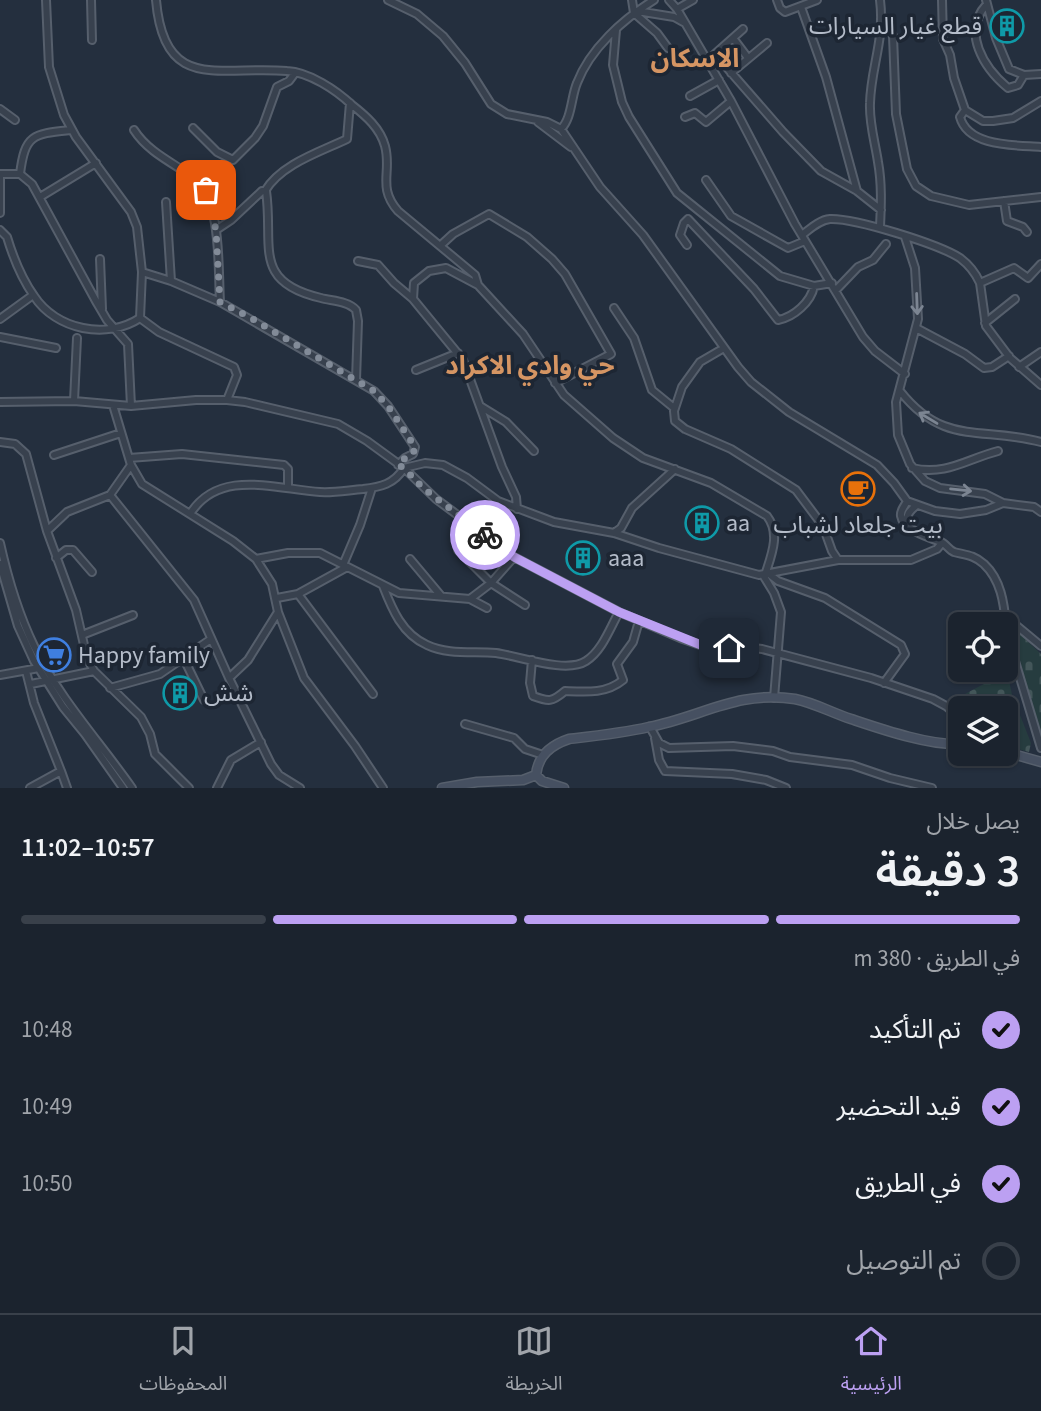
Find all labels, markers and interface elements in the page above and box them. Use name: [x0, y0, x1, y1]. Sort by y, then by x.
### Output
building icon: قطع غيار السيارات: [988, 7, 1026, 45]
place label: قطع غيار السيارات: [809, 9, 982, 44]
district label: الاسكان: [651, 40, 739, 77]
pin: [176, 160, 236, 220]
icon: bag: [187, 171, 225, 209]
one-way arrow: [911, 292, 924, 315]
district label: حي وادي الاكراد: [445, 347, 615, 386]
one-way arrow: [918, 411, 938, 425]
cafe icon: بيت جلعاد لشباب: [839, 470, 877, 508]
one-way arrow: [949, 484, 972, 497]
courier: [450, 500, 520, 570]
building icon: aa: [683, 504, 721, 542]
place label: aa: [726, 506, 750, 541]
place label: بيت جلعاد لشباب: [773, 508, 943, 543]
icon: bike: [466, 516, 504, 554]
building icon: aaa: [564, 539, 602, 577]
place label: aaa: [608, 541, 644, 576]
map controls: [948, 612, 1018, 766]
button: locate: [948, 612, 1018, 682]
pin: [699, 618, 759, 678]
icon: home: [710, 629, 748, 667]
supermarket icon: Happy family: [35, 636, 73, 674]
place label: Happy family: [78, 638, 210, 673]
building icon: شش: [161, 674, 199, 712]
place label: شش: [204, 676, 253, 711]
button: layers: [948, 696, 1018, 766]
text: يصل خلال: [927, 805, 1020, 838]
text: 10:57–11:02: [21, 829, 155, 866]
text: 3 دقيقة: [876, 839, 1020, 904]
text: في الطريق · 380 m: [854, 942, 1020, 975]
text: تم التأكيد: [869, 1011, 961, 1048]
icon: check: [982, 1011, 1020, 1049]
text: 10:48: [21, 1013, 72, 1046]
text: قيد التحضير: [837, 1088, 961, 1125]
icon: check: [982, 1088, 1020, 1126]
text: 10:49: [21, 1090, 72, 1123]
text: في الطريق: [855, 1165, 961, 1202]
icon: check: [982, 1165, 1020, 1203]
text: 10:50: [21, 1167, 72, 1200]
text: تم التوصيل: [846, 1242, 961, 1279]
tab: المحفوظات: [139, 1322, 227, 1404]
tab: الخريطة: [506, 1322, 563, 1404]
tab: الرئيسية: [841, 1322, 902, 1404]

